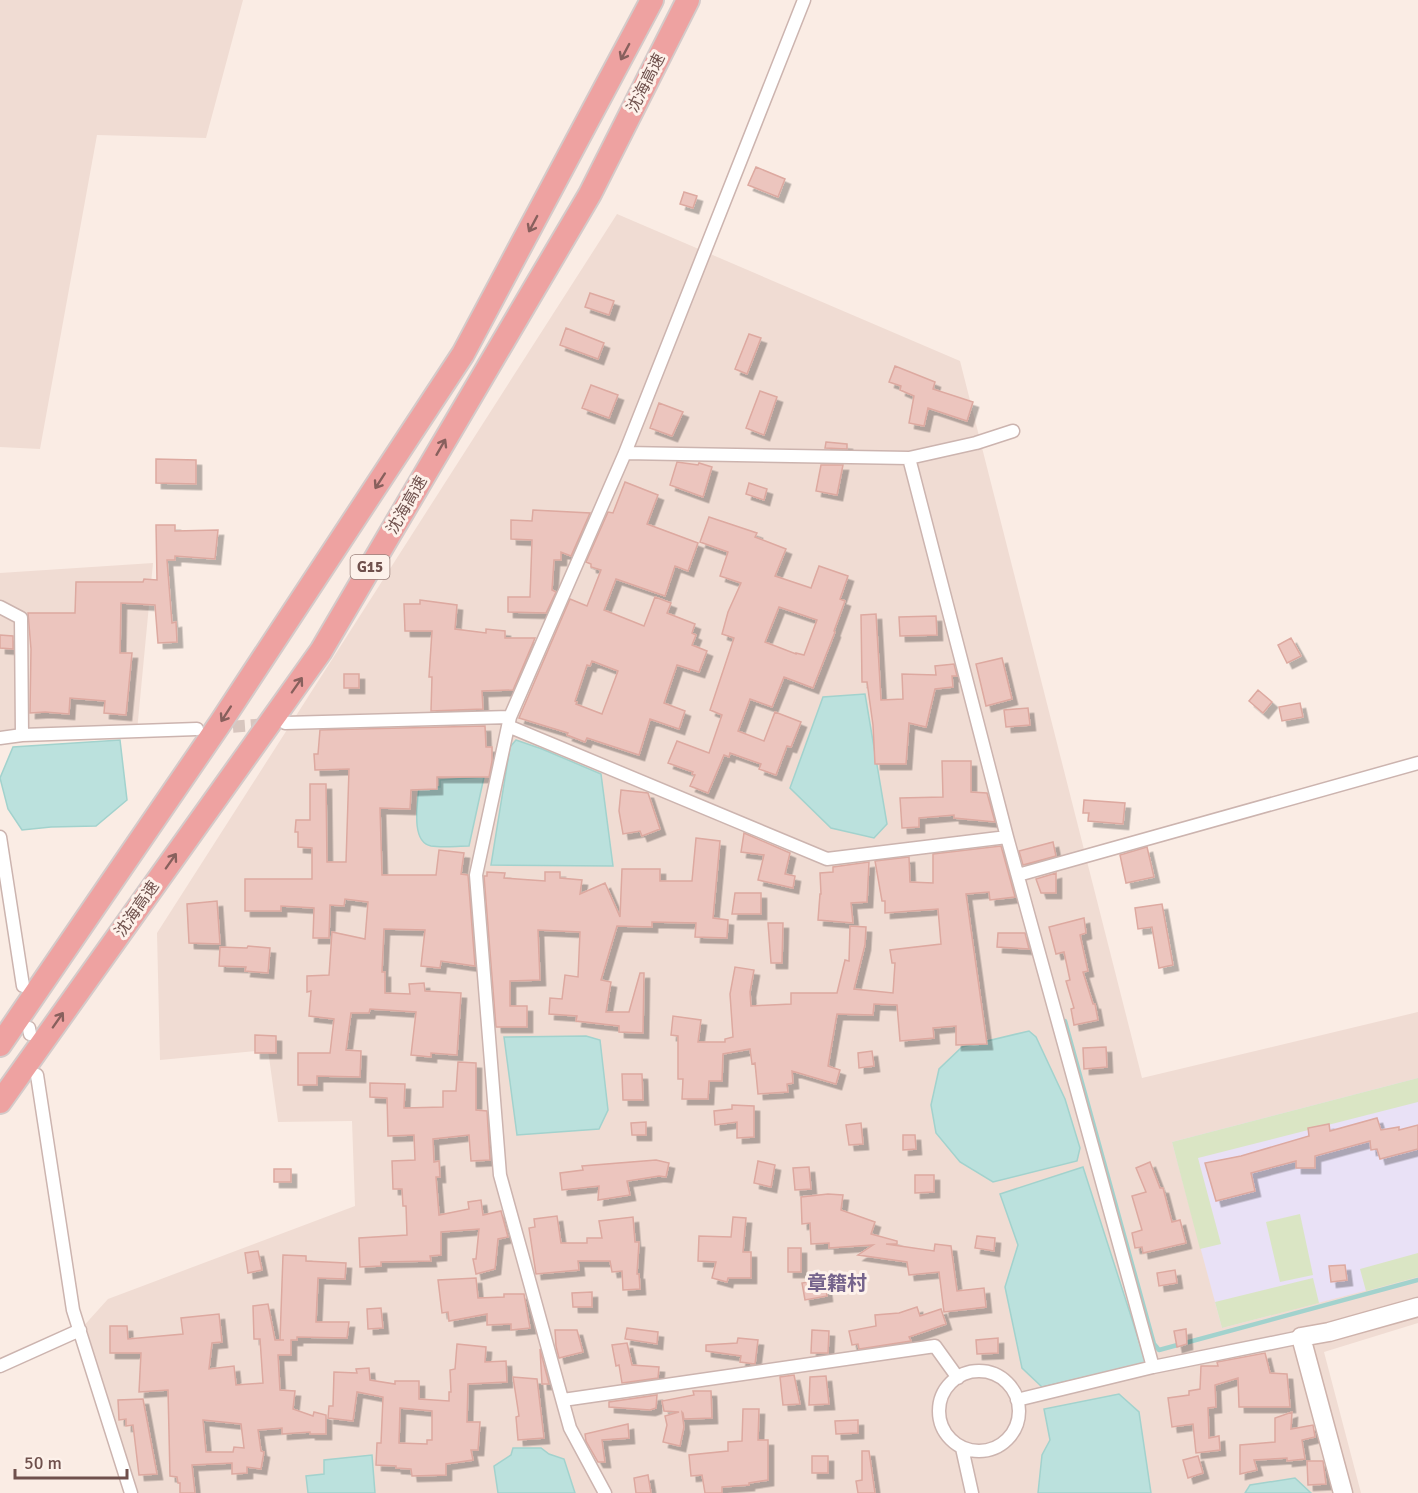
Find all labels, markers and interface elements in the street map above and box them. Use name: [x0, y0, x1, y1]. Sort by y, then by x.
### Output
one-way arrow: [619, 42, 630, 60]
street label: 沈海高速: [623, 50, 669, 116]
one-way arrow: [527, 214, 538, 232]
one-way arrow: [435, 439, 447, 456]
one-way arrow: [373, 472, 385, 489]
street label: 沈海高速: [382, 472, 432, 538]
road number: G15: [350, 555, 389, 579]
one-way arrow: [290, 678, 303, 694]
one-way arrow: [220, 705, 232, 722]
one-way arrow: [165, 854, 177, 870]
street label: 沈海高速: [110, 877, 164, 941]
one-way arrow: [52, 1013, 64, 1029]
district label: 章籍村: [807, 1271, 867, 1296]
scale bar: [15, 1442, 128, 1480]
text: 50 m: [24, 1452, 62, 1474]

